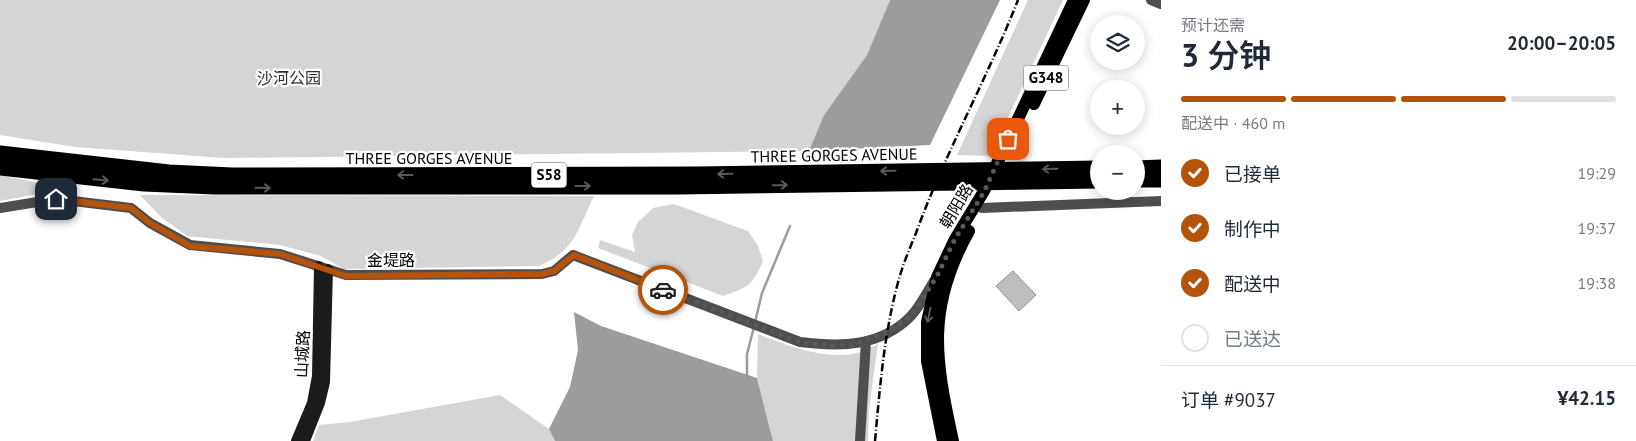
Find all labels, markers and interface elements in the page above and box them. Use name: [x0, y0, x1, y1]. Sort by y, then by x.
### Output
map controls: [1090, 15, 1145, 200]
button: layers: [1090, 15, 1145, 70]
text: 预计还需: [1181, 15, 1245, 35]
text: 20:00–20:05: [1507, 31, 1616, 55]
text: 3 分钟: [1181, 34, 1271, 76]
road number: G348: [1024, 66, 1068, 90]
park label: 沙河公园: [257, 68, 321, 88]
button: +: [1090, 80, 1145, 135]
text: 配送中 · 460 m: [1181, 113, 1285, 133]
pin: [987, 118, 1029, 160]
icon: bag: [994, 125, 1022, 153]
street label: THREE GORGES AVENUE: [750, 144, 918, 166]
button: −: [1090, 145, 1145, 200]
street label: THREE GORGES AVENUE: [346, 148, 512, 168]
icon: check: [1181, 159, 1209, 187]
road number: S58: [532, 162, 566, 188]
text: 已接单: [1224, 162, 1281, 186]
text: 19:29: [1578, 163, 1616, 183]
one-way arrow: [1042, 164, 1058, 174]
one-way arrow: [880, 166, 896, 176]
one-way arrow: [717, 169, 734, 179]
one-way arrow: [397, 170, 414, 180]
one-way arrow: [92, 175, 108, 184]
pin: [35, 178, 77, 220]
one-way arrow: [772, 180, 788, 190]
street label: 朝阳路: [935, 180, 977, 232]
one-way arrow: [574, 181, 591, 191]
one-way arrow: [254, 183, 271, 193]
icon: home: [42, 185, 70, 213]
icon: check: [1181, 214, 1209, 242]
text: 制作中: [1224, 217, 1281, 241]
text: 19:37: [1578, 218, 1616, 238]
street label: 金堤路: [367, 250, 415, 270]
courier: [638, 265, 688, 315]
icon: check: [1181, 269, 1209, 297]
text: 配送中: [1224, 272, 1281, 296]
text: 19:38: [1578, 273, 1616, 293]
icon: car: [649, 276, 677, 304]
one-way arrow: [924, 306, 933, 322]
text: 已送达: [1224, 327, 1281, 351]
street label: 山城路: [291, 330, 313, 378]
text: ¥42.15: [1557, 386, 1616, 410]
text: 订单 #9037: [1181, 388, 1276, 412]

